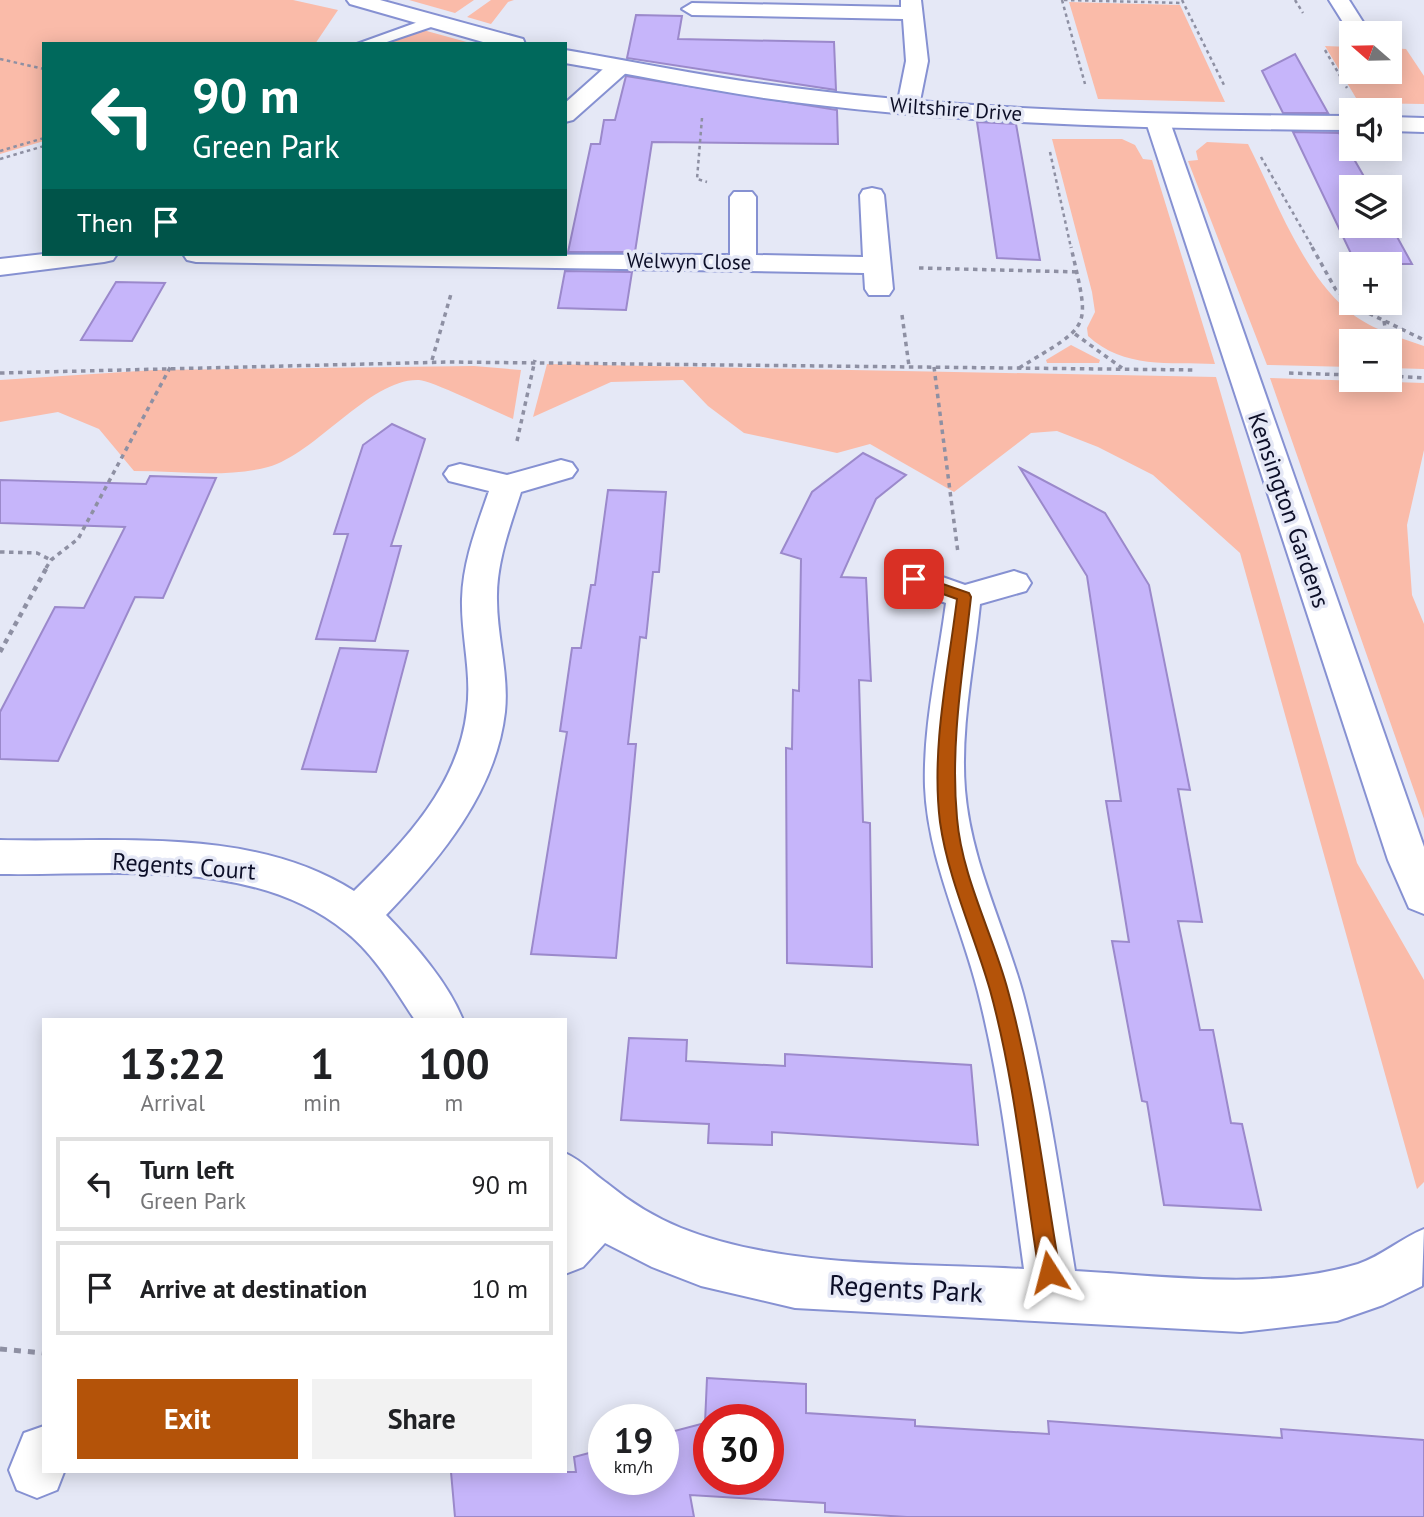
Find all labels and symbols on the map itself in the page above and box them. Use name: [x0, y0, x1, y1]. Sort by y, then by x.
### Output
north arrow: [1339, 21, 1402, 84]
street label: Wiltshire Drive: [889, 91, 1023, 127]
street label: Welwyn Close: [626, 246, 752, 276]
street label: Kensington Gardens: [1241, 408, 1337, 612]
pin: [884, 549, 944, 609]
street label: Regents Court: [111, 846, 257, 886]
position arrow: [1012, 1235, 1086, 1309]
street label: Regents Park: [828, 1265, 984, 1311]
speed limit sign: 30: [693, 1404, 784, 1495]

